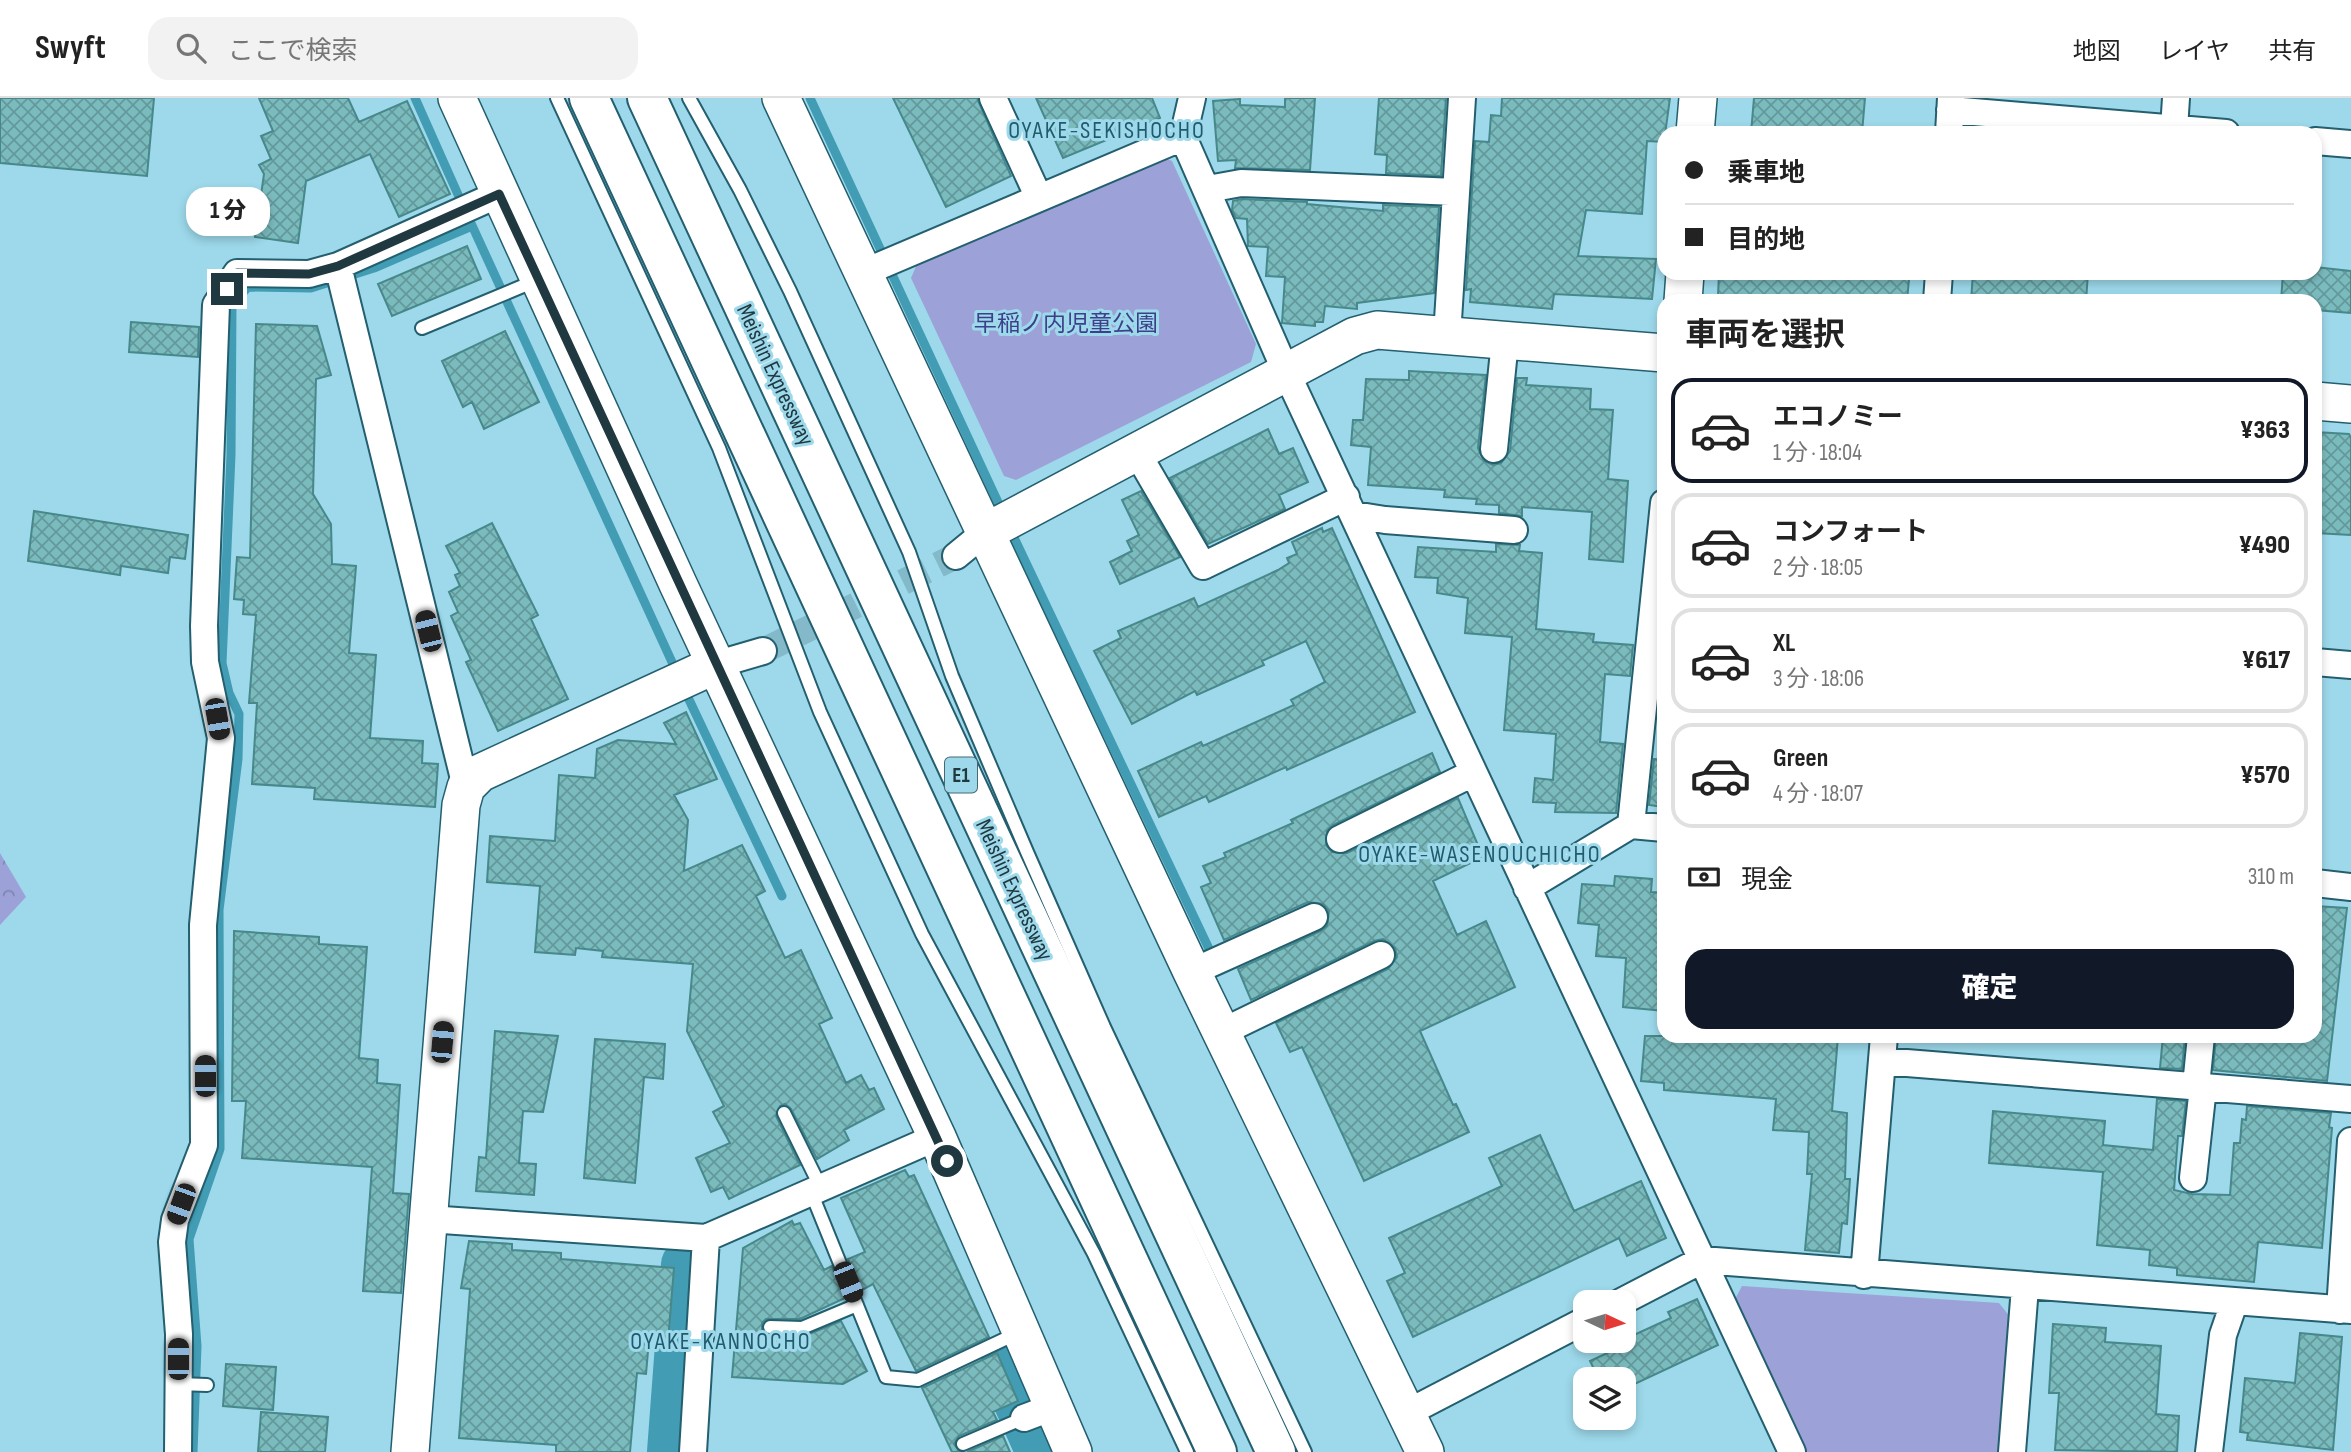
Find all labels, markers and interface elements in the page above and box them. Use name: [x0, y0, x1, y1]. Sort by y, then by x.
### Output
search box: [148, 17, 638, 80]
text: Swyft: [35, 28, 106, 68]
icon: search: [172, 29, 210, 67]
text: ここで検索: [228, 36, 358, 67]
text: 地図: [2073, 37, 2121, 66]
text: レイヤ: [2159, 37, 2230, 66]
text: 共有: [2268, 37, 2316, 66]
district label: OYAKE-SEKISHOCHO: [1008, 116, 1206, 145]
text: 乗車地: [1727, 158, 1805, 189]
callout: 1 分: [185, 188, 269, 236]
text: 1 分: [210, 197, 246, 225]
text: 目的地: [1727, 225, 1805, 256]
route end: [211, 273, 243, 305]
street label: Meishin Expressway: [730, 300, 820, 450]
park label: 早稲ノ内児童公園: [974, 310, 1158, 338]
text: 車両を選択: [1685, 316, 1845, 355]
icon: car: [1689, 399, 1752, 462]
text: エコノミー: [1773, 402, 1903, 433]
text: ¥363: [2240, 415, 2290, 446]
text: 1 分 · 18:04: [1773, 439, 1862, 467]
icon: car: [1689, 514, 1752, 577]
text: コンフォート: [1773, 517, 1928, 548]
text: ¥490: [2239, 530, 2290, 561]
text: 2 分 · 18:05: [1773, 554, 1863, 582]
car: [413, 608, 444, 654]
text: XL: [1773, 628, 1795, 659]
icon: car: [1689, 629, 1752, 692]
text: ¥617: [2242, 645, 2290, 676]
text: 3 分 · 18:06: [1773, 665, 1864, 693]
car: [204, 696, 231, 742]
text: Green: [1773, 743, 1828, 774]
icon: car: [1689, 744, 1752, 807]
road number: E1: [945, 758, 977, 792]
text: ¥570: [2240, 760, 2290, 791]
text: 4 分 · 18:07: [1773, 780, 1863, 808]
street label: Meishin Expressway: [969, 815, 1059, 965]
district label: OYAKE-WASENOUCHICHO: [1358, 840, 1602, 869]
icon: cash: [1685, 858, 1723, 896]
text: 310 m: [2248, 863, 2294, 891]
text: 現金: [1741, 865, 1793, 896]
button: 確定: [1685, 949, 2294, 1029]
car: [430, 1020, 455, 1064]
car: [195, 1055, 216, 1097]
route start: [931, 1145, 963, 1177]
car: [164, 1181, 199, 1227]
car: [831, 1259, 866, 1305]
north arrow: [1573, 1290, 1636, 1353]
map controls: [1573, 1290, 1636, 1430]
district label: OYAKE-KANNOCHO: [630, 1327, 812, 1356]
car: [168, 1338, 189, 1380]
button: layers: [1573, 1367, 1636, 1430]

